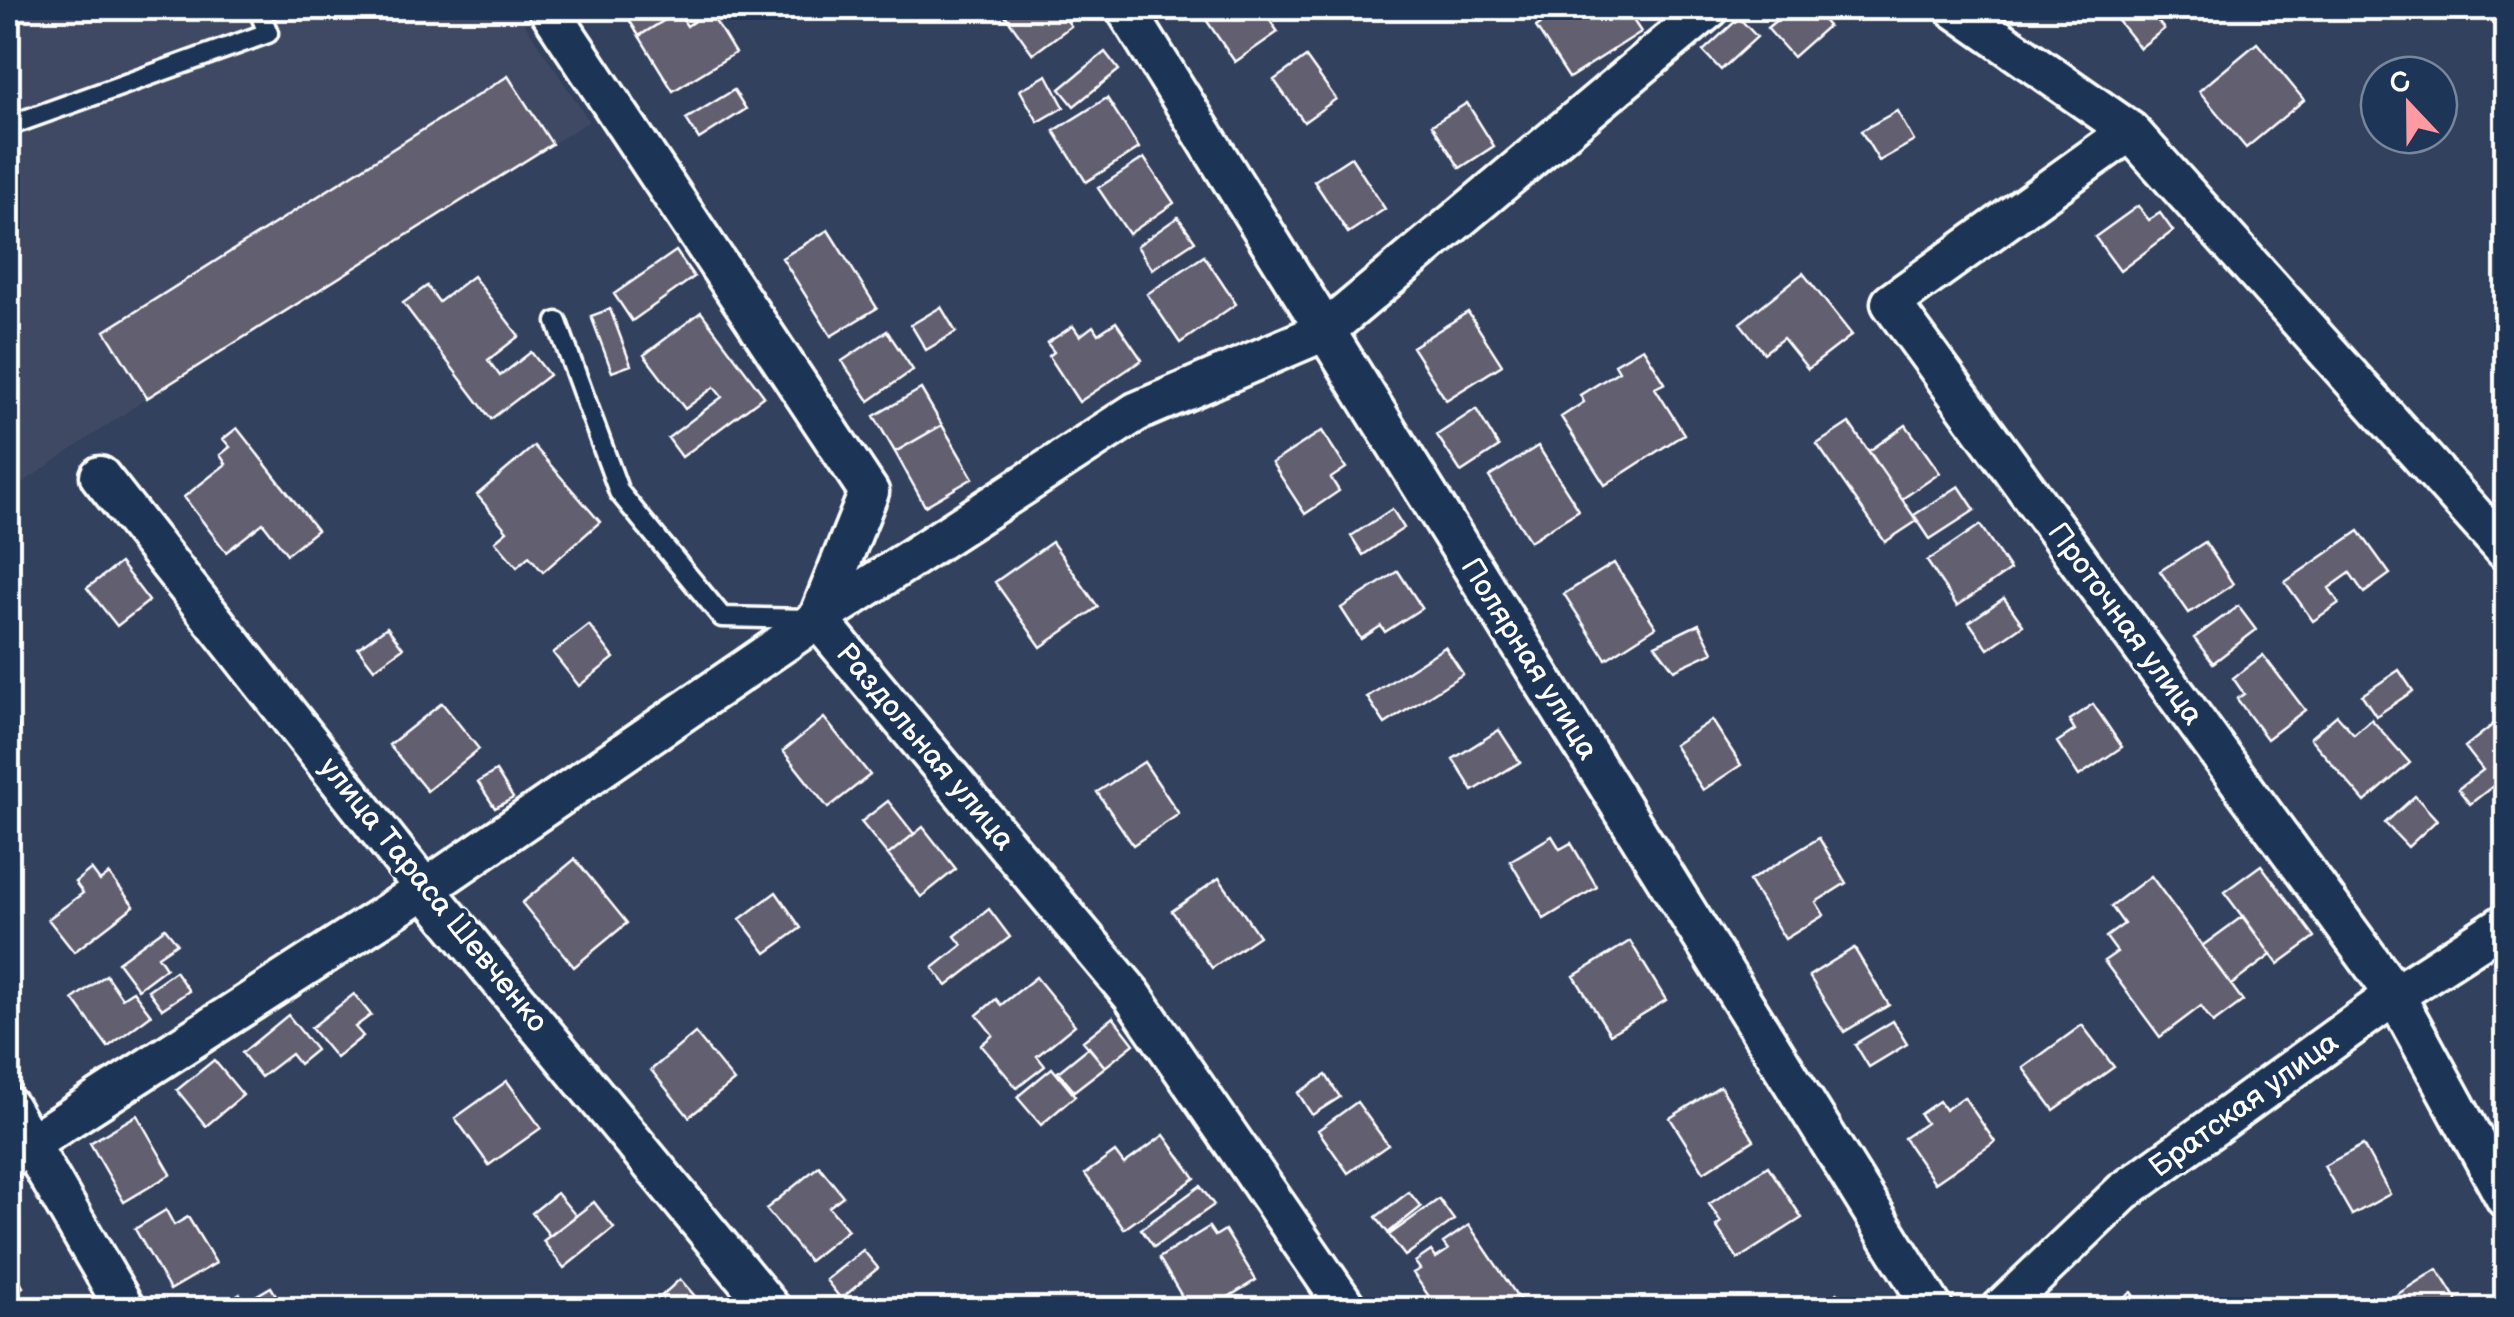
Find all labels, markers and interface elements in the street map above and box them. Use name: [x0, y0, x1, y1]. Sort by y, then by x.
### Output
north arrow: [2359, 55, 2459, 155]
text: С: [2385, 64, 2416, 102]
street label: Проточная улица: [2039, 516, 2211, 732]
street label: Полярная улица: [1453, 552, 1606, 767]
street label: Раздольная улица: [828, 636, 1022, 858]
street label: улица Тараса Шевченко: [311, 750, 555, 1040]
street label: Братская улица: [2143, 1024, 2346, 1186]

